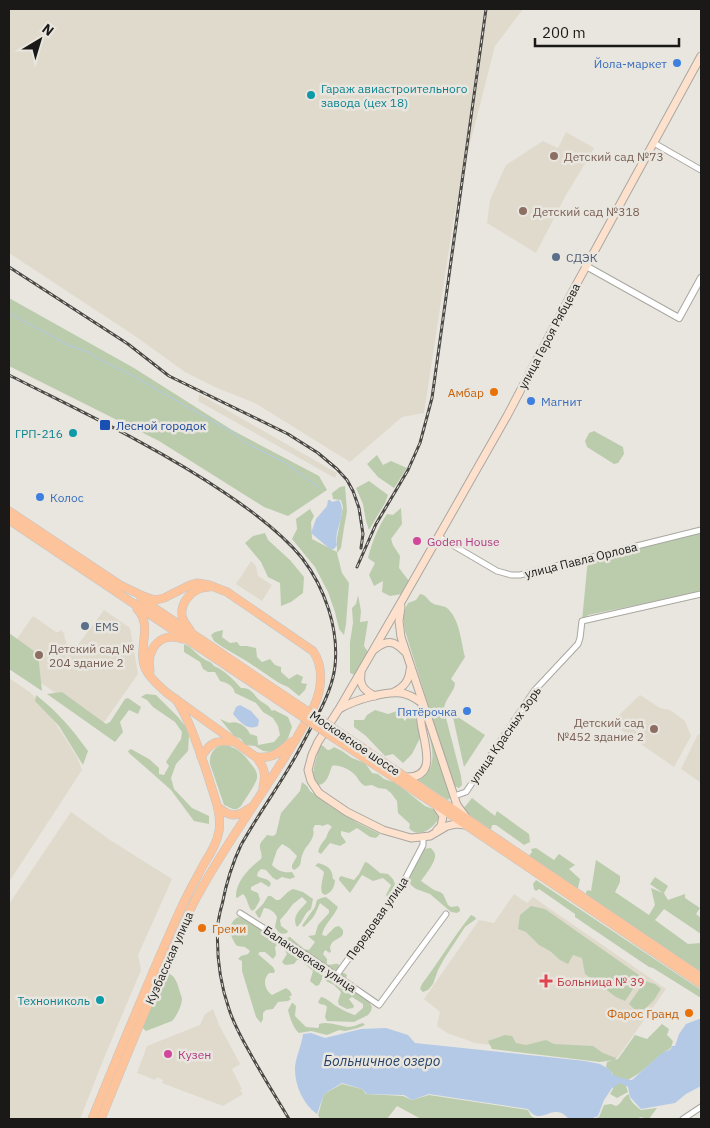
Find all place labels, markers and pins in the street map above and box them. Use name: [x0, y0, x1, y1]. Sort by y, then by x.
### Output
place label: Йола-маркет: [594, 56, 667, 71]
marker: Йола-маркет: [671, 57, 683, 69]
place label: Гараж авиастроительного завода (цех 18): [321, 81, 468, 110]
marker: Гараж авиастроительного завода (цех 18): [305, 89, 317, 101]
place label: Детский сад №73: [564, 149, 664, 164]
marker: Детский сад №73: [548, 150, 560, 162]
place label: Детский сад №318: [533, 204, 640, 219]
marker: Детский сад №318: [517, 205, 529, 217]
place label: СДЭК: [566, 250, 598, 265]
marker: СДЭК: [550, 251, 562, 263]
place label: Амбар: [448, 385, 484, 400]
marker: Амбар: [488, 386, 500, 398]
place label: Магнит: [541, 394, 582, 409]
marker: Магнит: [525, 395, 537, 407]
marker: Лесной городок: [98, 418, 112, 432]
place label: Лесной городок: [116, 418, 207, 433]
place label: ГРП-216: [15, 426, 63, 441]
marker: ГРП-216: [67, 427, 79, 439]
place label: Колос: [50, 490, 84, 505]
marker: Колос: [34, 491, 46, 503]
place label: Goden House: [427, 534, 500, 549]
marker: Goden House: [411, 535, 423, 547]
place label: EMS: [95, 619, 119, 634]
marker: EMS: [79, 620, 91, 632]
place label: Детский сад № 204 здание 2: [49, 641, 134, 670]
marker: Детский сад № 204 здание 2: [33, 649, 45, 661]
place label: Пятёрочка: [397, 704, 458, 719]
marker: Пятёрочка: [461, 705, 473, 717]
place label: Детский сад №452 здание 2: [557, 715, 644, 744]
marker: Детский сад №452 здание 2: [648, 723, 660, 735]
place label: Греми: [212, 921, 246, 936]
marker: Греми: [196, 922, 208, 934]
marker: Больница № 39: [539, 974, 553, 988]
place label: Больница № 39: [557, 974, 644, 989]
place label: Технониколь: [17, 993, 90, 1008]
marker: Технониколь: [94, 994, 106, 1006]
place label: Фарос Гранд: [607, 1006, 679, 1021]
marker: Фарос Гранд: [683, 1007, 695, 1019]
place label: Кузен: [178, 1047, 211, 1062]
marker: Кузен: [162, 1048, 174, 1060]

